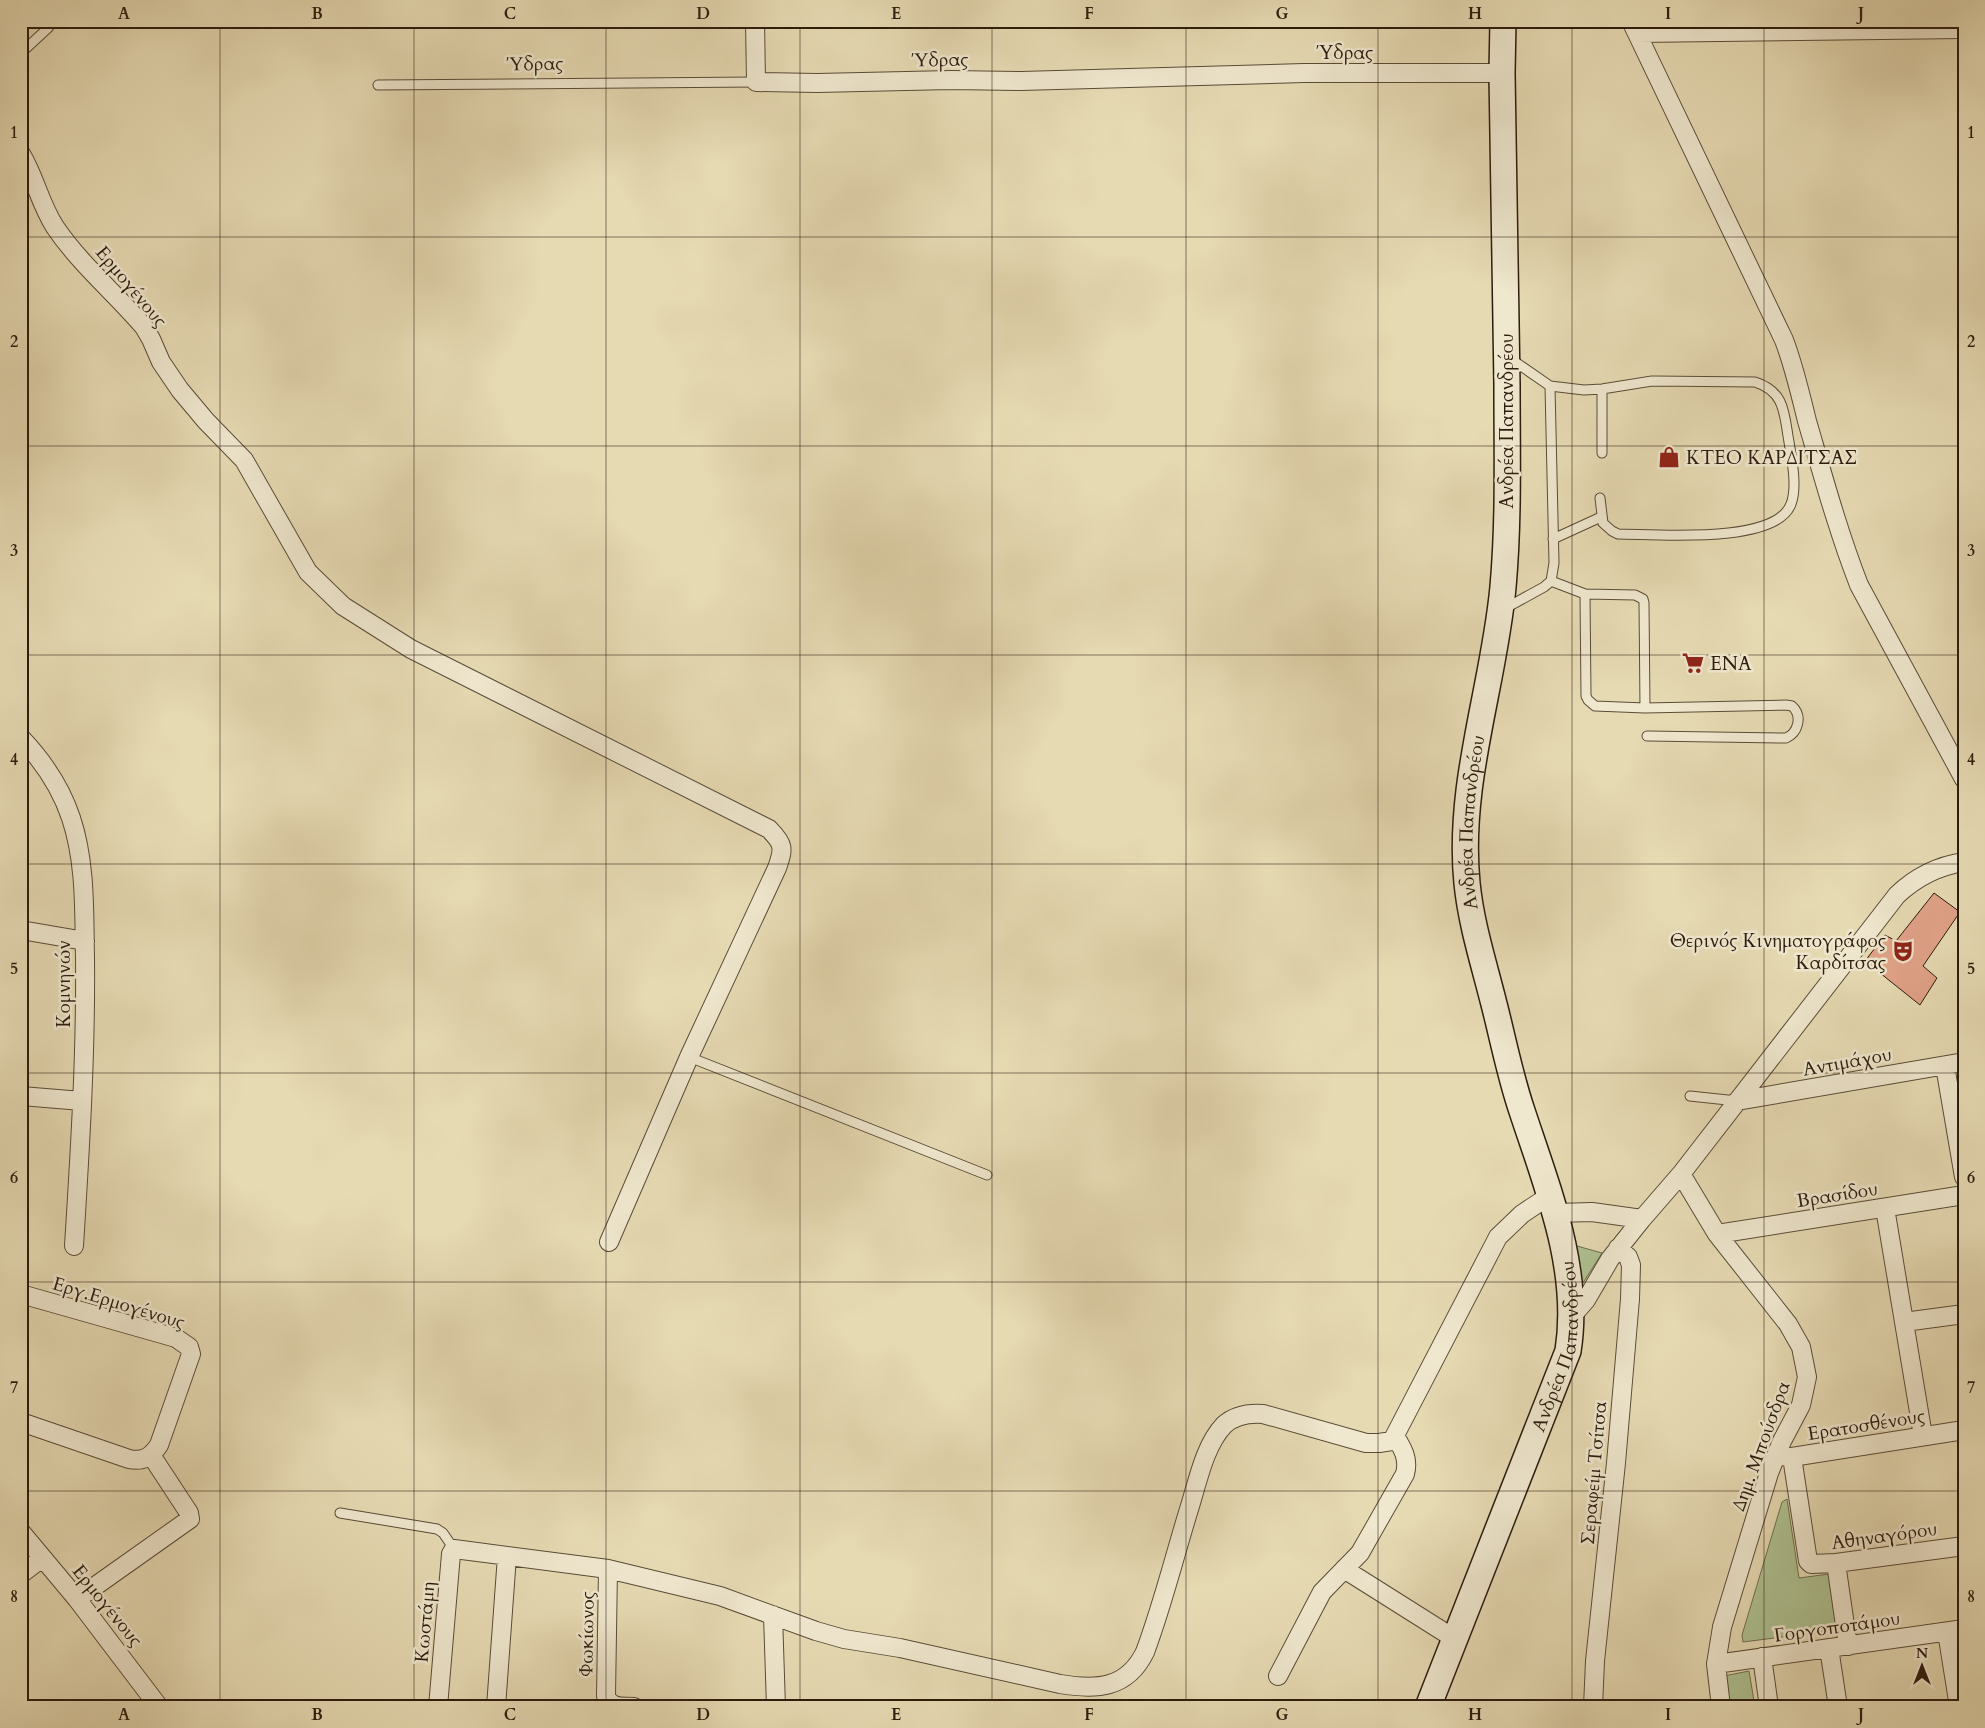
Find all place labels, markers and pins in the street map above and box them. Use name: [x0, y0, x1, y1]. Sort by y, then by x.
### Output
shop icon: ΚΤΕΟ ΚΑΡΔΙΤΣΑΣ: [1656, 444, 1682, 470]
place label: ΚΤΕΟ ΚΑΡΔΙΤΣΑΣ: [1686, 445, 1857, 471]
supermarket icon: ΕΝΑ: [1680, 650, 1706, 676]
place label: ΕΝΑ: [1710, 651, 1752, 677]
place label: Θερινός Κινηματογράφος Καρδίτσας: [1670, 928, 1886, 976]
theatre icon: Θερινός Κινηματογράφος Καρδίτσας: [1890, 938, 1916, 964]

